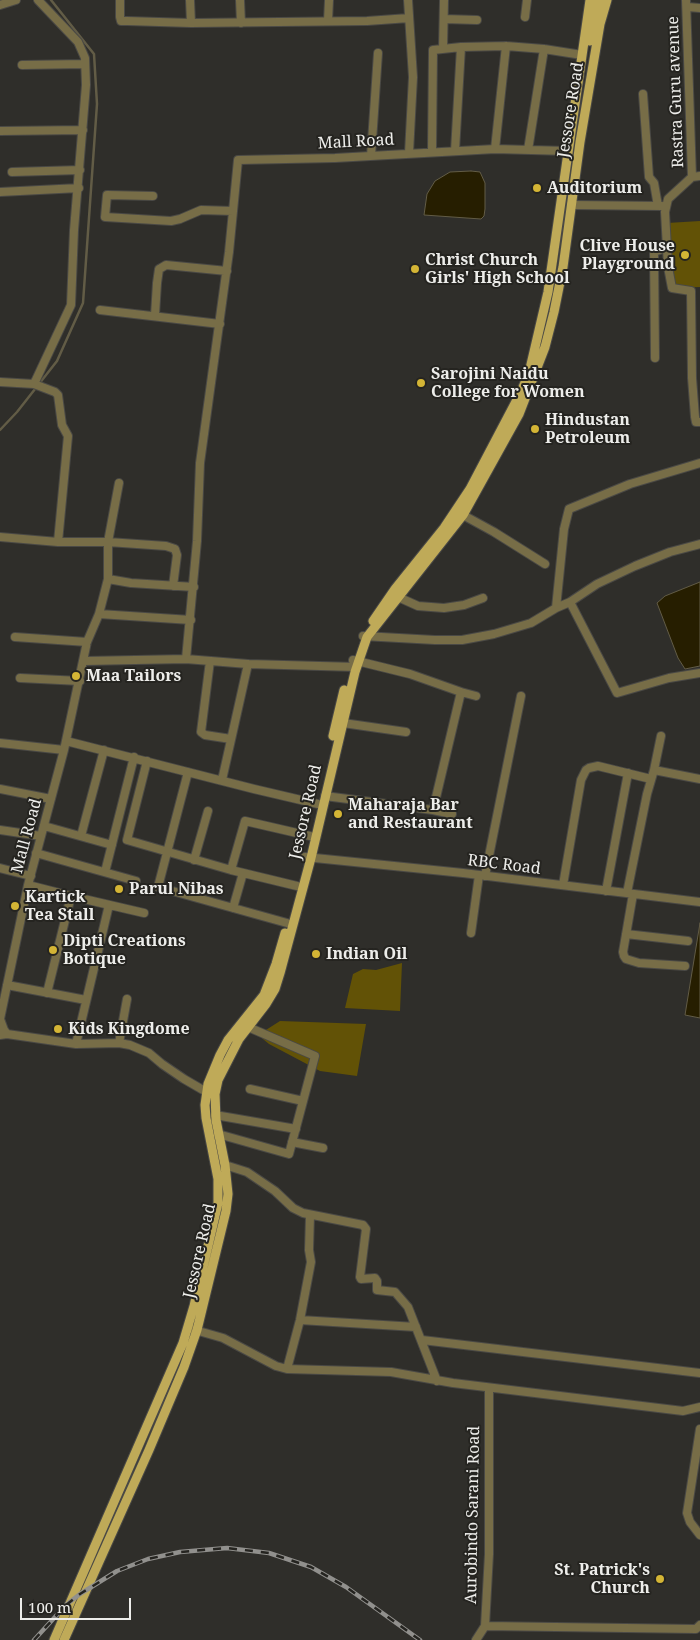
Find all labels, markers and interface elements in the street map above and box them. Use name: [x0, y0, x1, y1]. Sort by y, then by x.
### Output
street label: Rastra Guru avenue: [664, 16, 688, 168]
street label: Jessore Road: [554, 61, 588, 159]
street label: Mall Road: [317, 130, 395, 154]
place label: Auditorium: [547, 178, 642, 198]
marker: Auditorium: [531, 182, 543, 194]
place label: Clive House Playground: [580, 236, 675, 274]
marker: Clive House Playground: [679, 249, 691, 261]
place label: Christ Church Girls' High School: [425, 250, 570, 288]
marker: Christ Church Girls' High School: [409, 263, 421, 275]
place label: Sarojini Naidu College for Women: [431, 364, 585, 402]
marker: Sarojini Naidu College for Women: [415, 377, 427, 389]
place label: Hindustan Petroleum: [545, 410, 630, 448]
marker: Hindustan Petroleum: [529, 423, 541, 435]
place label: Maa Tailors: [86, 666, 181, 686]
marker: Maa Tailors: [70, 670, 82, 682]
street label: Jessore Road: [286, 763, 326, 861]
place label: Maharaja Bar and Restaurant: [348, 795, 473, 833]
street label: Mall Road: [8, 796, 46, 876]
marker: Maharaja Bar and Restaurant: [332, 808, 344, 820]
street label: RBC Road: [466, 851, 542, 879]
place label: Parul Nibas: [129, 879, 224, 899]
marker: Parul Nibas: [113, 883, 125, 895]
place label: Kartick Tea Stall: [25, 887, 94, 925]
marker: Kartick Tea Stall: [9, 900, 21, 912]
place label: Dipti Creations Botique: [63, 931, 186, 969]
marker: Dipti Creations Botique: [47, 944, 59, 956]
place label: Indian Oil: [326, 944, 407, 964]
marker: Indian Oil: [310, 948, 322, 960]
place label: Kids Kingdome: [68, 1019, 190, 1039]
marker: Kids Kingdome: [52, 1023, 64, 1035]
street label: Jessore Road: [180, 1202, 220, 1300]
street label: Aurobindo Sarani Road: [462, 1426, 484, 1604]
place label: St. Patrick's Church: [554, 1560, 650, 1598]
marker: St. Patrick's Church: [654, 1573, 666, 1585]
scale bar: [22, 1588, 134, 1620]
text: 100 m: [28, 1597, 71, 1617]

